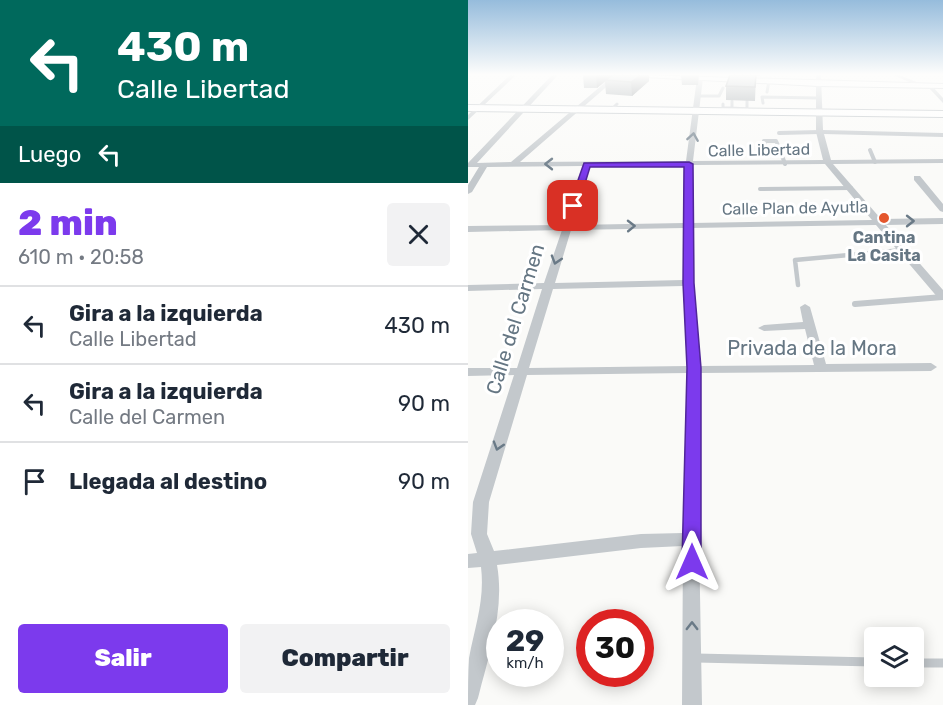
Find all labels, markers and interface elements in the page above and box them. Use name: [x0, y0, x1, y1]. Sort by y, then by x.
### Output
text: 430 m: [117, 22, 249, 72]
icon: left: [18, 24, 96, 102]
text: Calle Libertad: [117, 73, 289, 105]
one-way arrow: [686, 132, 698, 142]
icon: left: [93, 138, 126, 171]
street label: Calle Libertad: [708, 140, 810, 160]
text: Luego: [18, 141, 81, 168]
one-way arrow: [544, 158, 553, 170]
pin: [547, 180, 598, 231]
icon: arrive: [556, 189, 589, 222]
street label: Calle Plan de Ayutla: [722, 197, 868, 219]
text: 2 min: [18, 201, 118, 244]
button: close: [387, 203, 450, 266]
marker: Cantina La Casita: [877, 211, 891, 225]
one-way arrow: [906, 215, 915, 227]
one-way arrow: [627, 220, 636, 232]
place label: Cantina La Casita: [847, 228, 921, 265]
street label: Calle del Carmen: [481, 241, 549, 397]
text: 610 m · 20:58: [18, 245, 144, 269]
one-way arrow: [551, 254, 564, 265]
text: Gira a la izquierda: [69, 300, 263, 327]
icon: left: [18, 309, 51, 342]
text: 430 m: [384, 312, 450, 339]
text: Calle Libertad: [69, 327, 197, 351]
street label: Privada de la Mora: [727, 336, 897, 360]
text: Gira a la izquierda: [69, 378, 263, 405]
icon: left: [18, 387, 51, 420]
text: 90 m: [398, 390, 450, 417]
text: Calle del Carmen: [69, 405, 225, 429]
one-way arrow: [493, 440, 505, 451]
icon: arrive: [18, 465, 51, 498]
text: Llegada al destino: [69, 468, 267, 495]
text: 90 m: [398, 468, 450, 495]
position arrow: [660, 530, 724, 594]
speed limit sign: 30: [576, 609, 654, 687]
one-way arrow: [686, 621, 698, 630]
text: 29: [506, 623, 544, 659]
button: Salir: [18, 624, 228, 693]
button: Compartir: [240, 624, 450, 693]
map controls: [864, 627, 924, 687]
button: layers: [864, 627, 924, 687]
text: km/h: [506, 654, 544, 672]

